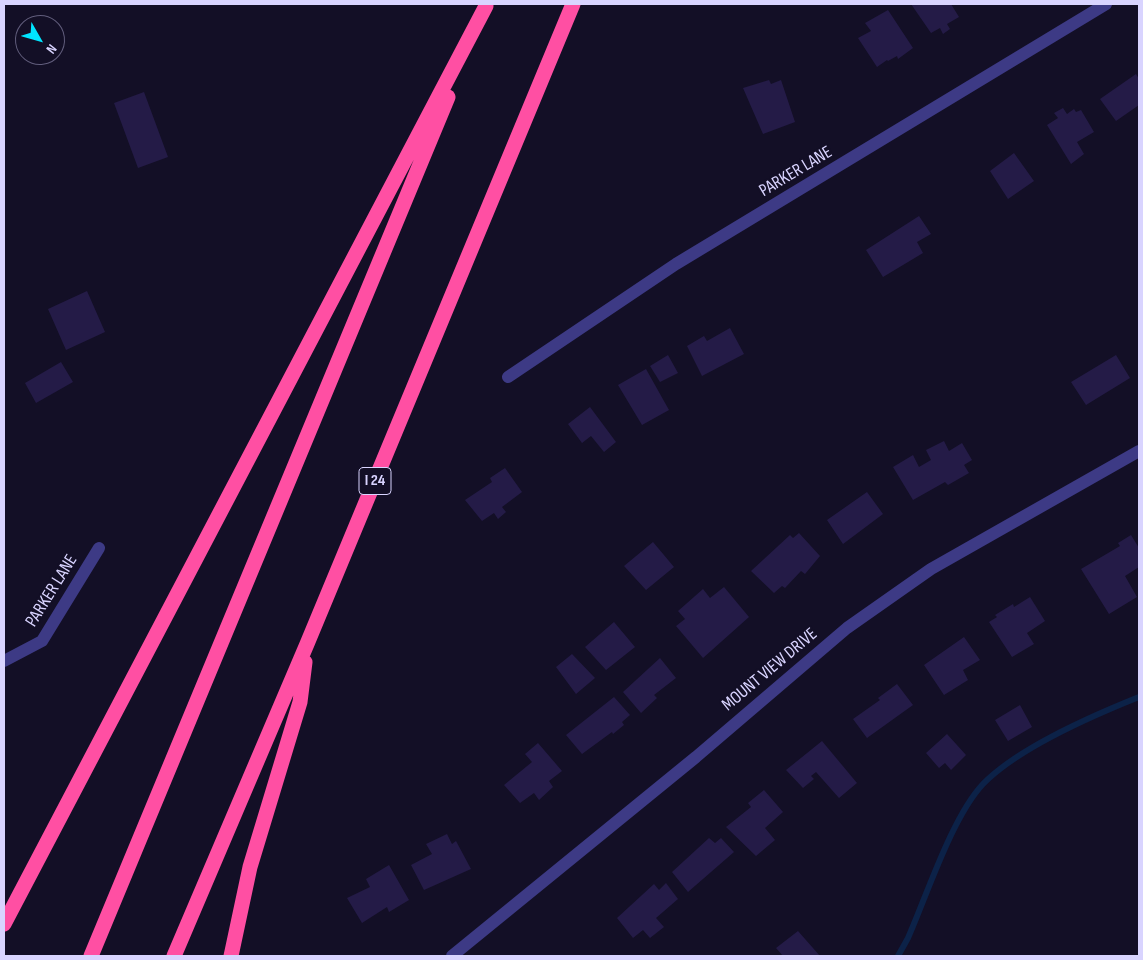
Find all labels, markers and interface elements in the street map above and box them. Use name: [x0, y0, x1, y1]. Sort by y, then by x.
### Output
north arrow: [15, 15, 65, 65]
text: N: [42, 41, 60, 57]
street label: PARKER LANE: [756, 142, 836, 202]
road number: I 24: [359, 468, 391, 494]
street label: PARKER LANE: [21, 551, 83, 631]
street label: MOUNT VIEW DRIVE: [718, 624, 822, 716]

